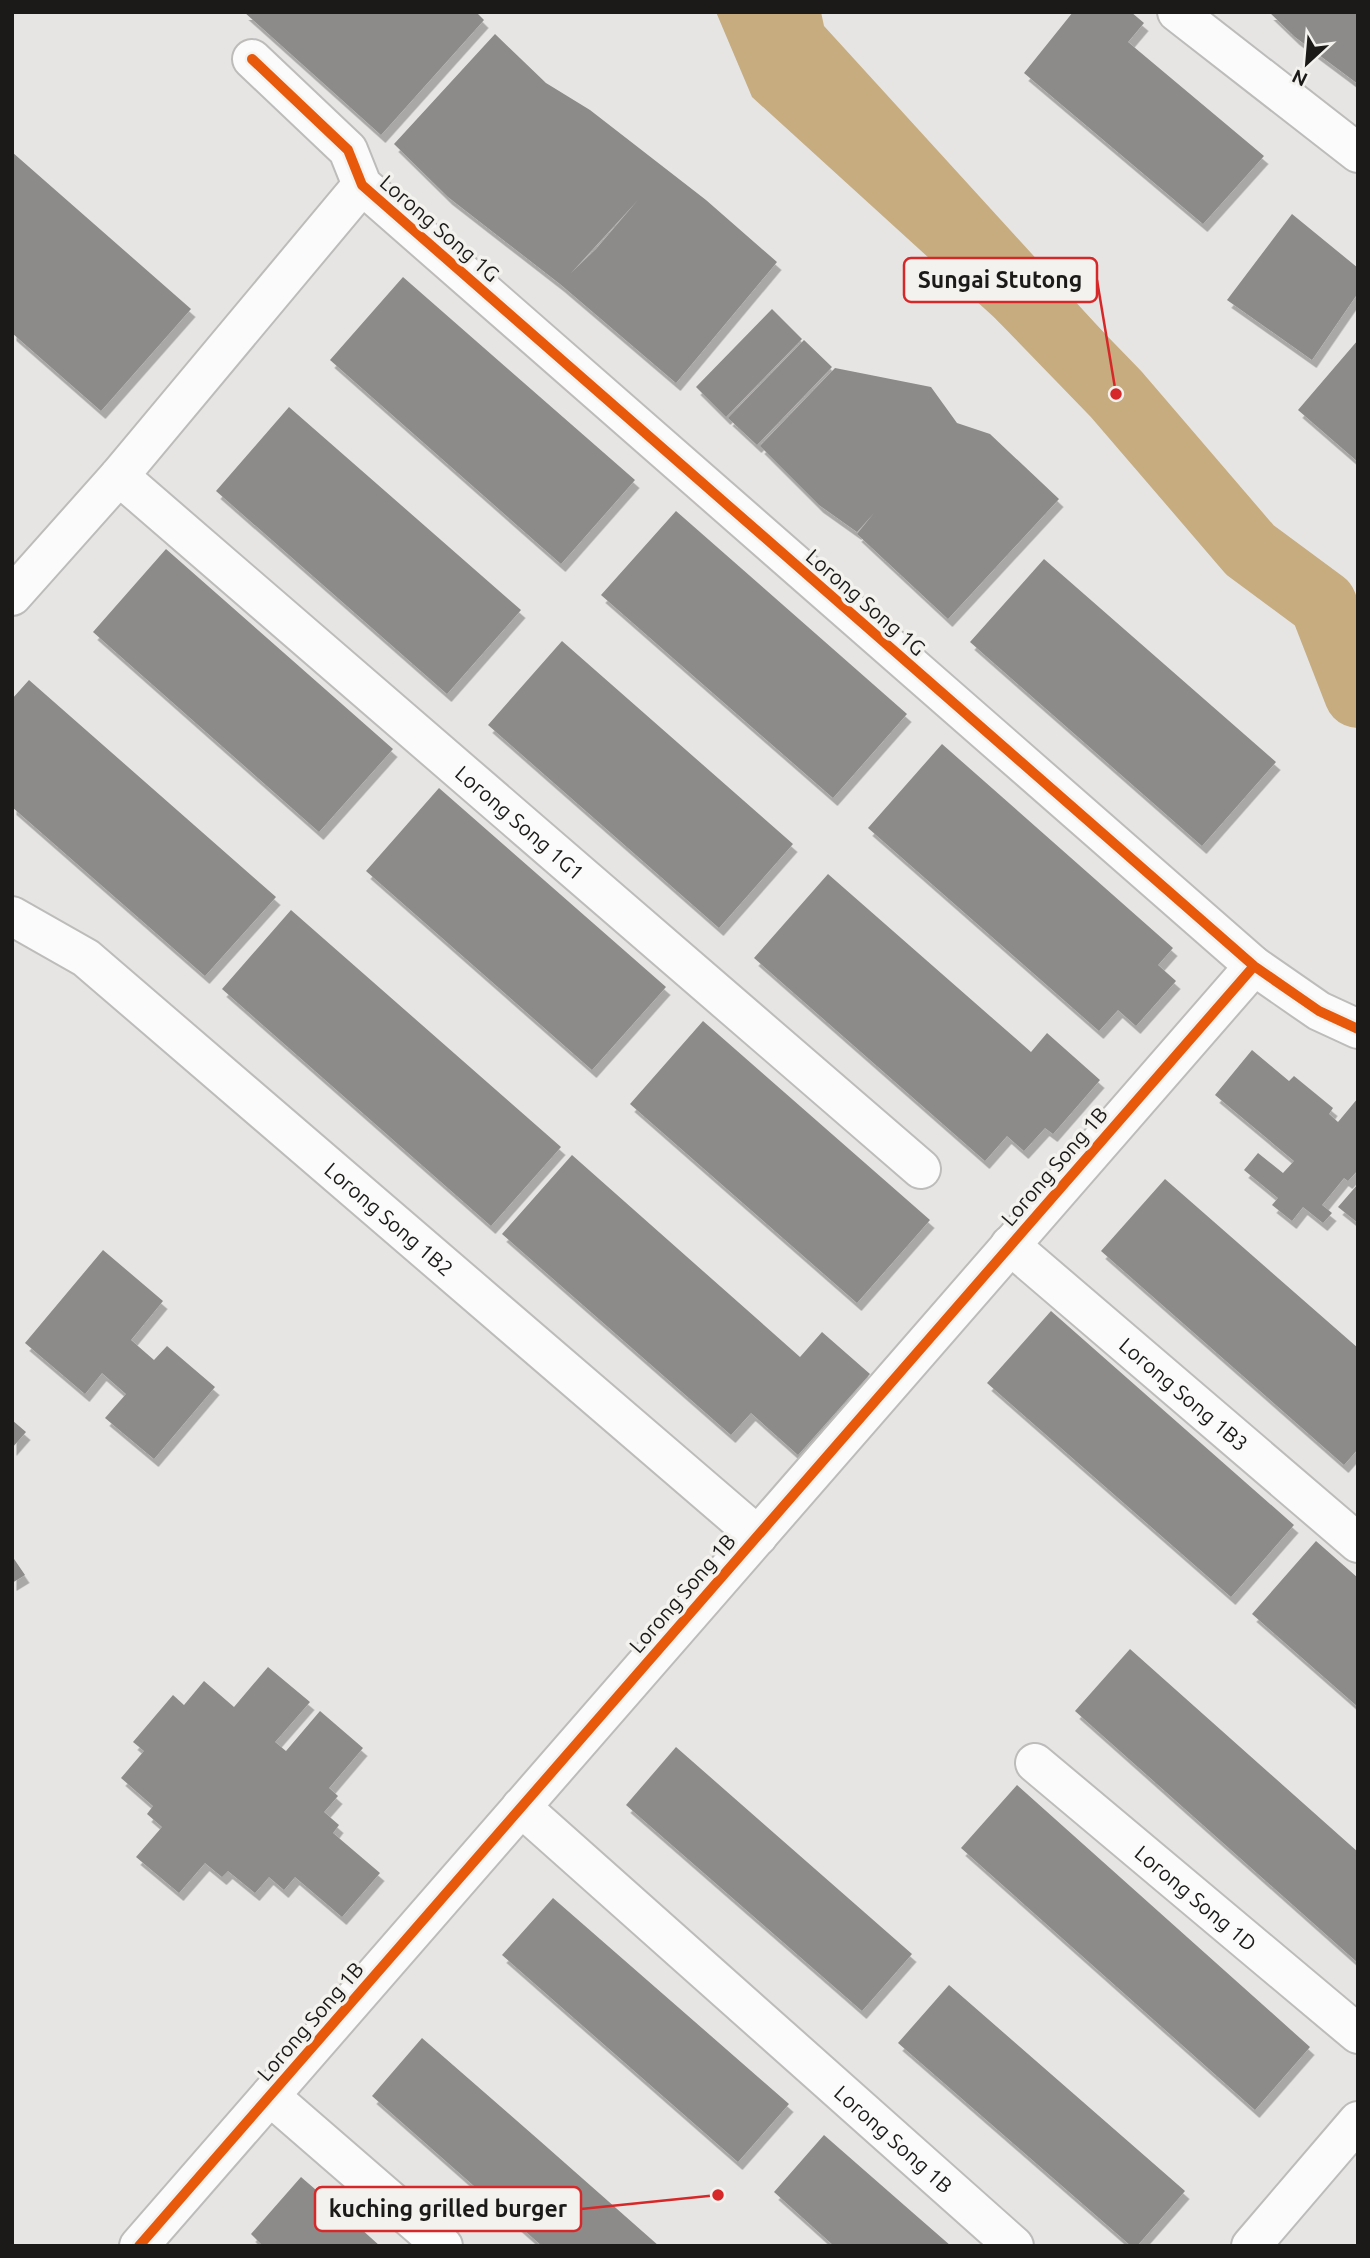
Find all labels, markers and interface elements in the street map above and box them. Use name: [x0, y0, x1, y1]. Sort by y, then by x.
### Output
north arrow: [1272, 28, 1342, 98]
text: N: [1288, 65, 1311, 91]
street label: Lorong Song 1G: [376, 170, 504, 286]
callout: Sungai Stutong: [904, 258, 1097, 302]
text: Sungai Stutong: [918, 267, 1082, 292]
street label: Lorong Song 1G: [802, 544, 930, 660]
street label: Lorong Song 1G1: [451, 760, 589, 885]
street label: Lorong Song 1B: [996, 1102, 1112, 1230]
street label: Lorong Song 1B2: [320, 1157, 458, 1281]
street label: Lorong Song 1B3: [1115, 1332, 1253, 1456]
street label: Lorong Song 1B: [624, 1529, 740, 1657]
street label: Lorong Song 1D: [1130, 1840, 1261, 1956]
street label: Lorong Song 1B: [252, 1957, 368, 2085]
street label: Lorong Song 1B: [830, 2080, 957, 2198]
callout: kuching grilled burger: [315, 2187, 581, 2231]
text: kuching grilled burger: [329, 2196, 568, 2221]

